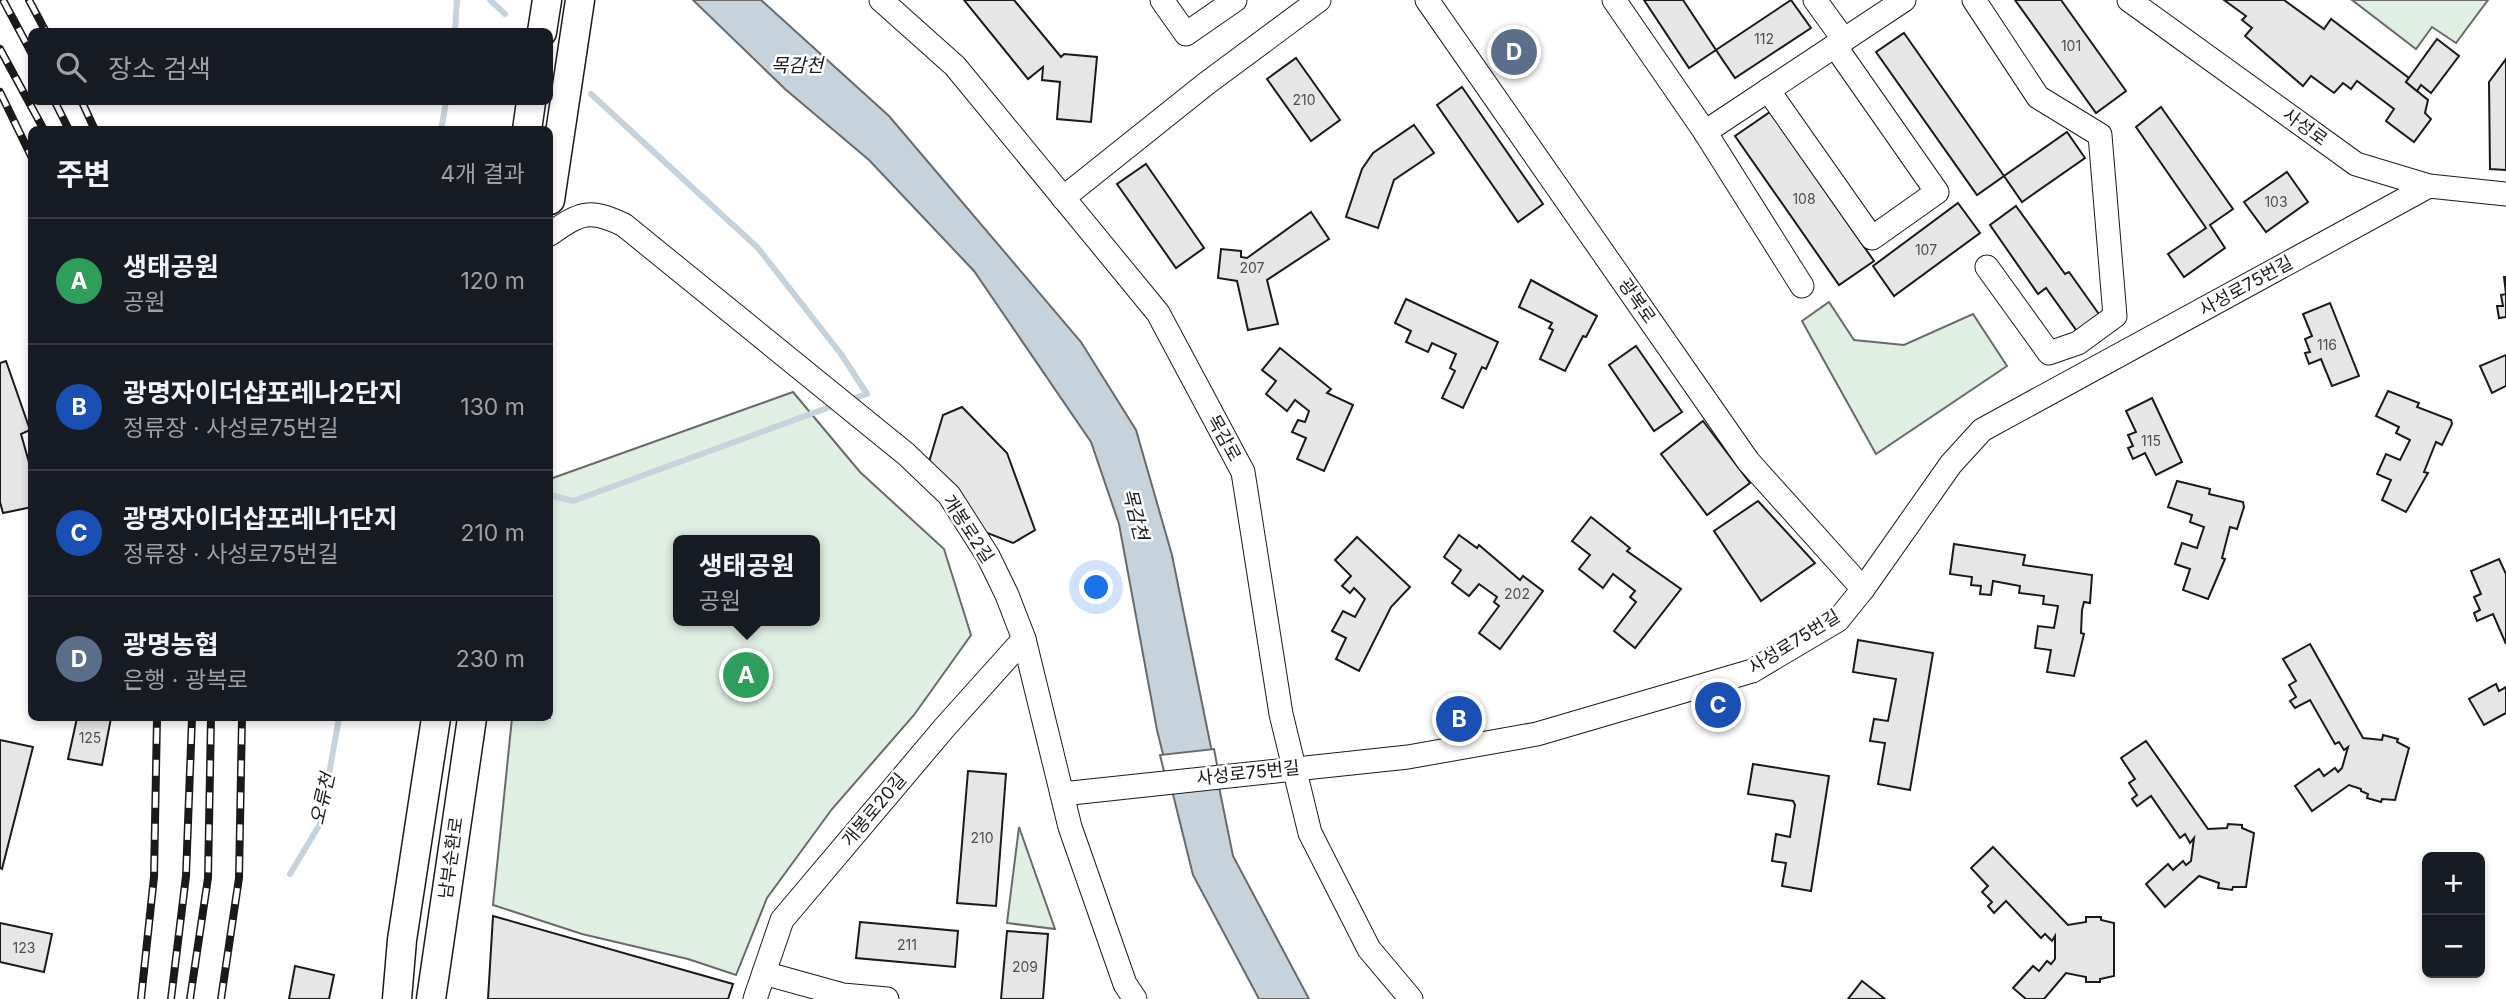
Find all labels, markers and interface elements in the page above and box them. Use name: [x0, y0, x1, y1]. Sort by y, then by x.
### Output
pin: D: [1491, 26, 1537, 78]
search box: [28, 28, 553, 105]
house number: 112: [1754, 30, 1774, 47]
house number: 101: [2061, 37, 2081, 54]
icon: search: [52, 48, 90, 86]
text: 장소 검색: [108, 53, 211, 84]
water label: 목감천: [771, 54, 825, 77]
house number: 210: [1292, 91, 1316, 108]
street label: 사성로: [2279, 103, 2332, 150]
text: 주변: [56, 156, 111, 192]
text: 4개 결과: [440, 160, 525, 188]
house number: 108: [1792, 190, 1816, 207]
house number: 103: [2264, 193, 2288, 210]
house number: 107: [1915, 241, 1937, 258]
text: 생태공원: [123, 251, 219, 282]
street label: 사성로75번길: [2195, 251, 2296, 320]
house number: 207: [1239, 259, 1265, 276]
text: A: [70, 267, 88, 295]
text: 120 m: [460, 267, 525, 295]
street label: 광복로: [1615, 274, 1660, 327]
text: 공원: [123, 288, 165, 316]
house number: 116: [2317, 336, 2337, 353]
text: 광명자이더샵포레나2단지: [123, 377, 403, 408]
text: B: [71, 393, 87, 421]
text: 130 m: [460, 393, 525, 421]
street label: 목감로: [1203, 411, 1246, 465]
text: 정류장 · 사성로75번길: [123, 414, 339, 442]
house number: 115: [2141, 432, 2161, 449]
water label: 목감천: [1118, 486, 1153, 544]
street label: 개봉로2길: [939, 491, 998, 567]
text: 광명자이더샵포레나1단지: [123, 503, 397, 534]
text: C: [70, 519, 88, 547]
text: 210 m: [460, 519, 525, 547]
popup: [673, 535, 820, 626]
text: 정류장 · 사성로75번길: [123, 540, 339, 568]
text: 생태공원: [699, 550, 794, 581]
your location: [1079, 570, 1113, 604]
house number: 202: [1504, 585, 1530, 602]
text: 공원: [699, 587, 741, 615]
street label: 사성로75번길: [1744, 605, 1843, 678]
text: 광명농협: [123, 629, 219, 660]
text: D: [71, 645, 87, 673]
text: 230 m: [456, 645, 525, 673]
pin: A: [723, 649, 769, 701]
text: 은행 · 광복로: [123, 666, 248, 694]
pin: C: [1695, 679, 1741, 731]
pin: B: [1436, 693, 1482, 745]
house number: 125: [79, 729, 101, 746]
street label: 사성로75번길: [1195, 757, 1301, 788]
street label: 개봉로20길: [837, 769, 910, 850]
water label: 오류천: [305, 770, 340, 827]
street label: 남부순환로: [434, 815, 467, 900]
house number: 210: [970, 829, 994, 846]
map controls: [2422, 852, 2485, 978]
button: +: [2422, 852, 2485, 915]
button: −: [2422, 915, 2485, 978]
house number: 211: [897, 936, 917, 953]
house number: 123: [13, 939, 35, 956]
house number: 209: [1012, 958, 1038, 975]

